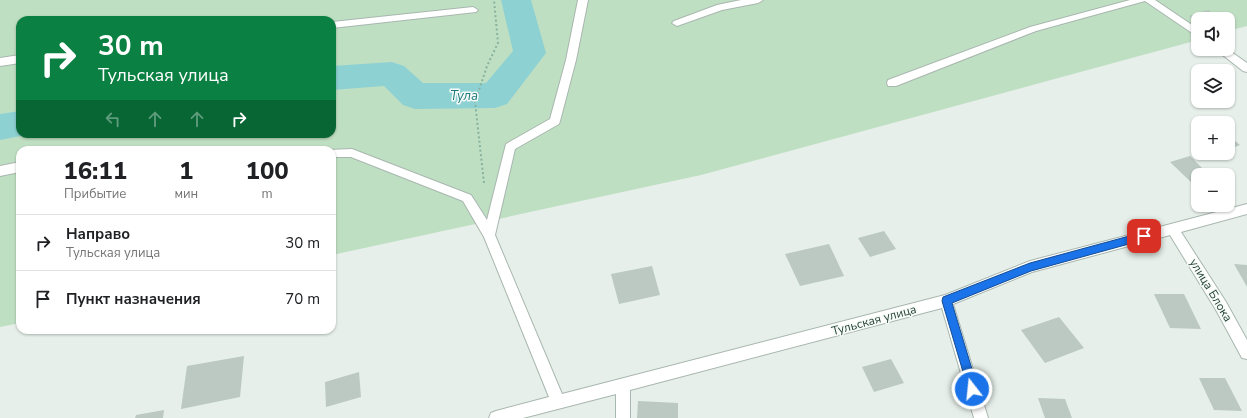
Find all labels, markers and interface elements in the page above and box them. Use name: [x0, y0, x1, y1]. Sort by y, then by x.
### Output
map controls: [1191, 12, 1235, 212]
button: sound: [1191, 12, 1235, 56]
text: 30 m: [98, 27, 164, 65]
icon: right: [32, 32, 84, 84]
text: Тульская улица: [98, 63, 229, 87]
button: layers: [1191, 64, 1235, 108]
water label: Тула: [450, 87, 478, 105]
icon: left: [102, 108, 124, 130]
icon: ahead: [144, 108, 166, 130]
icon: ahead: [186, 108, 208, 130]
icon: right: [228, 108, 250, 130]
button: +: [1191, 116, 1235, 160]
text: 16:11: [63, 155, 127, 187]
text: 1: [179, 155, 194, 187]
text: 100: [245, 155, 289, 187]
button: −: [1191, 168, 1235, 212]
text: Прибытие: [64, 185, 126, 203]
text: мин: [174, 185, 198, 203]
text: m: [262, 185, 273, 203]
pin: [1127, 219, 1161, 253]
text: Направо: [66, 224, 130, 244]
icon: arrive: [1133, 225, 1155, 247]
icon: right: [32, 232, 54, 254]
text: 30 m: [285, 233, 320, 253]
text: Тульская улица: [66, 244, 160, 262]
street label: улица Блока: [1186, 255, 1236, 325]
icon: arrive: [32, 288, 54, 310]
text: Пункт назначения: [66, 289, 201, 309]
text: 70 m: [285, 289, 320, 309]
street label: Тульская улица: [830, 301, 918, 339]
position arrow: [951, 368, 993, 410]

